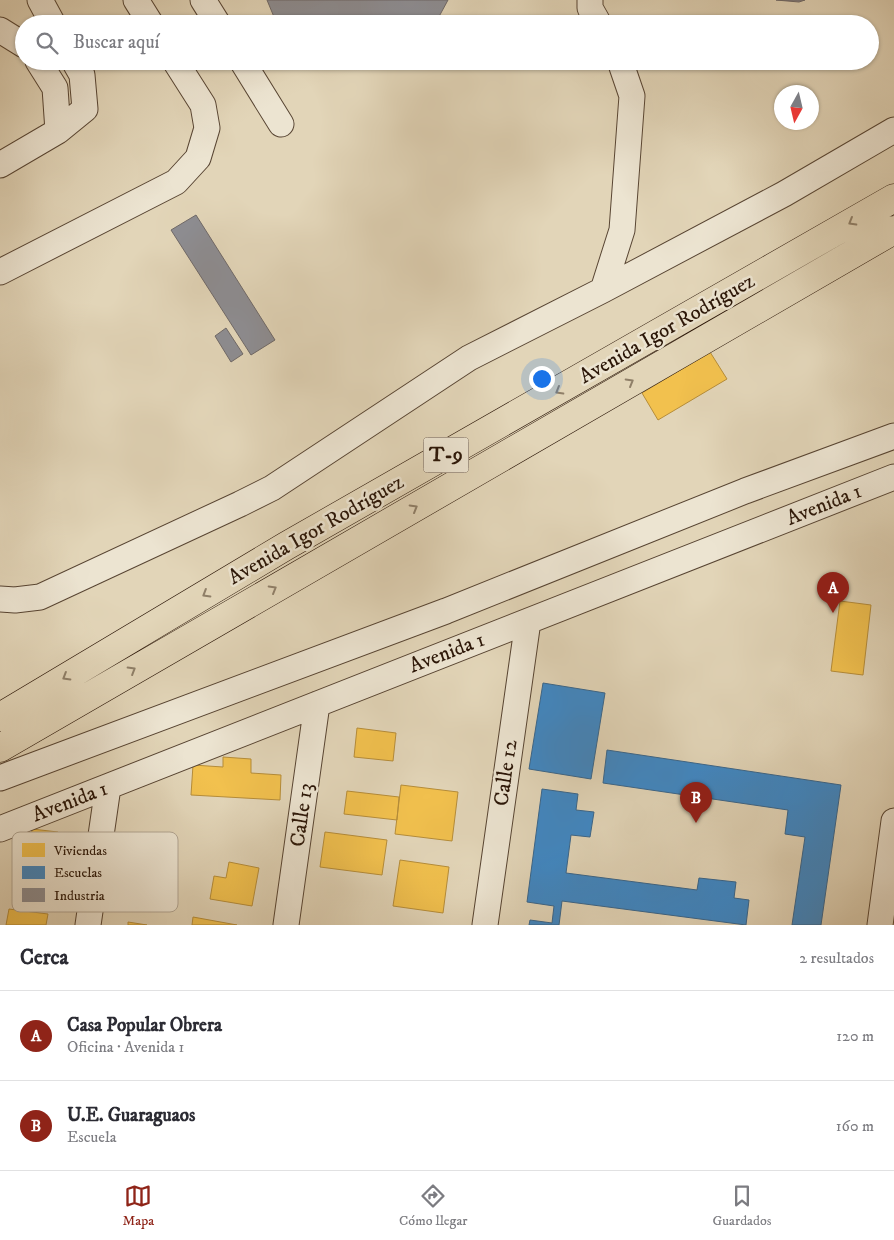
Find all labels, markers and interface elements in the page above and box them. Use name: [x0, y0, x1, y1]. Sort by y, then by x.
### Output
search box: [15, 15, 879, 70]
icon: search: [33, 29, 61, 57]
text: Buscar aquí: [73, 31, 159, 54]
north arrow: [774, 85, 819, 130]
one-way arrow: [848, 216, 857, 226]
street label: Avenida Igor Rodríguez: [575, 268, 759, 390]
your location: [529, 366, 555, 392]
one-way arrow: [625, 378, 634, 388]
one-way arrow: [556, 384, 565, 394]
road number: T-9: [424, 438, 468, 472]
street label: Avenida Igor Rodríguez: [224, 469, 408, 591]
street label: Avenida 1: [783, 478, 865, 532]
one-way arrow: [409, 504, 418, 514]
pin: A: [817, 572, 849, 613]
one-way arrow: [268, 585, 277, 595]
one-way arrow: [202, 587, 211, 597]
street label: Avenida 1: [406, 627, 488, 679]
one-way arrow: [127, 666, 136, 676]
one-way arrow: [63, 671, 72, 681]
street label: Calle 12: [488, 738, 524, 808]
street label: Avenida 1: [29, 776, 111, 828]
street label: Calle 13: [285, 781, 319, 849]
pin: B: [680, 782, 712, 823]
legend: [12, 832, 178, 912]
text: Viviendas: [53, 842, 107, 860]
text: Escuelas: [54, 864, 102, 882]
text: Industria: [54, 887, 105, 905]
text: Cerca: [20, 945, 68, 971]
text: 2 resultados: [799, 948, 874, 968]
text: Casa Popular Obrera: [67, 1014, 222, 1037]
text: A: [31, 1026, 41, 1046]
text: 120 m: [836, 1026, 874, 1046]
text: Oficina · Avenida 1: [67, 1037, 184, 1057]
text: U.E. Guaraguaos: [67, 1104, 195, 1127]
text: B: [31, 1116, 41, 1136]
text: 160 m: [836, 1116, 874, 1136]
text: Escuela: [67, 1127, 117, 1147]
tab: Mapa: [122, 1182, 154, 1230]
tab: Cómo llegar: [399, 1182, 468, 1230]
tab: Guardados: [712, 1182, 772, 1230]

